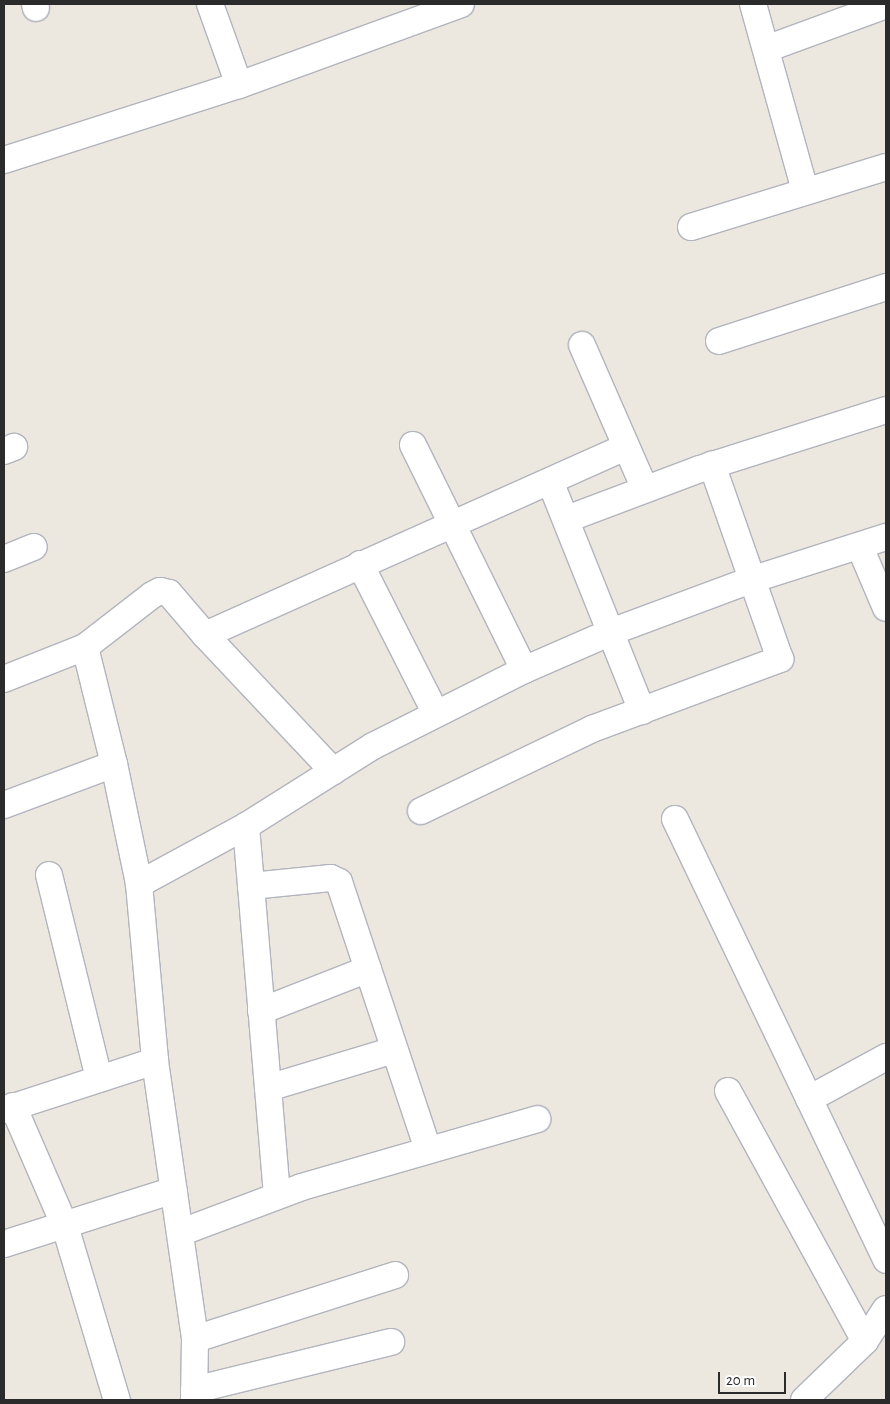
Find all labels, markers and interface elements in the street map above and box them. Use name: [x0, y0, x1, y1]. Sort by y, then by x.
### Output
scale bar: [720, 1362, 788, 1394]
text: 20 m: [726, 1373, 755, 1388]

